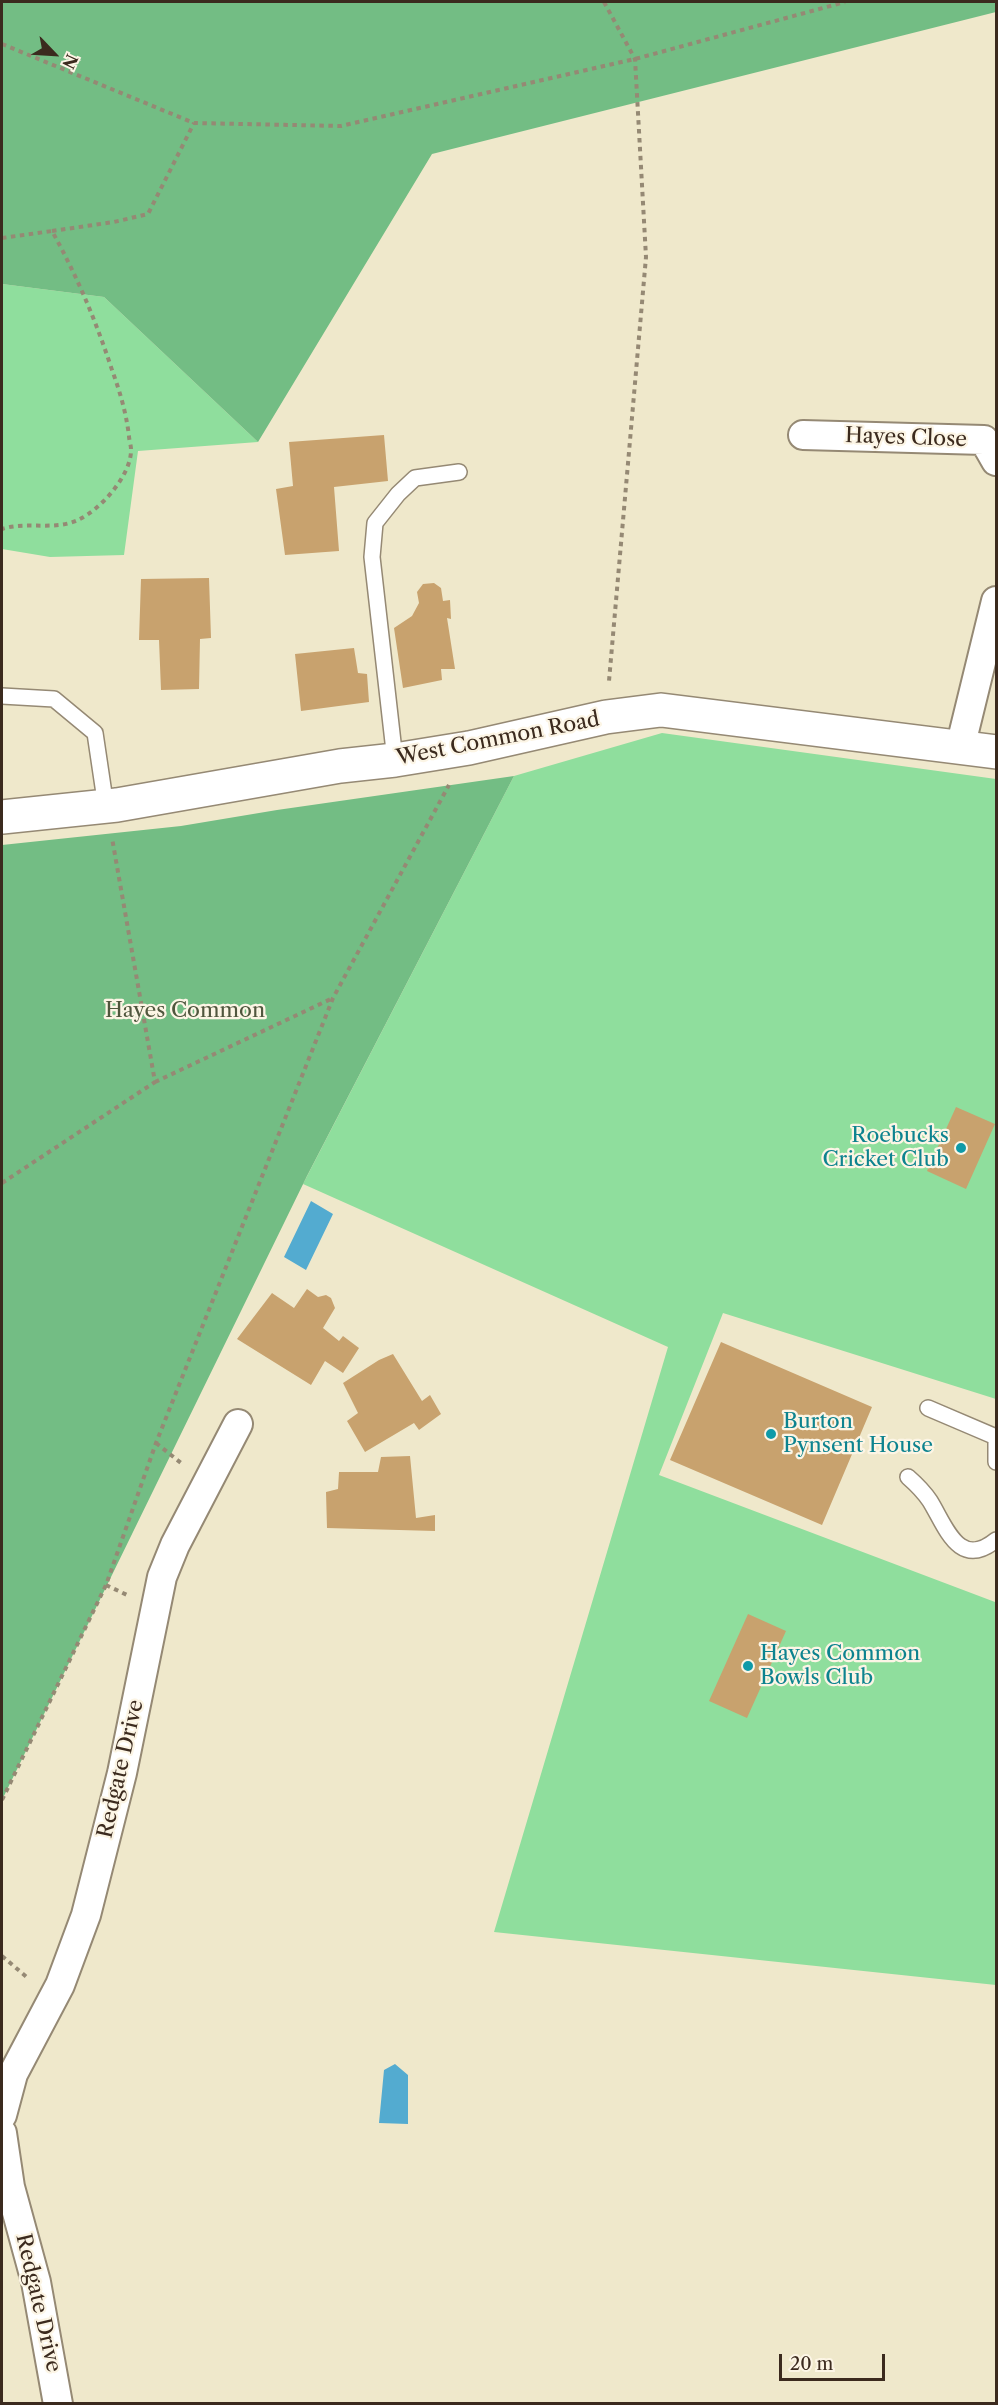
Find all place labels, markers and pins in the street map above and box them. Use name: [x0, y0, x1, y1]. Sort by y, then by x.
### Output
place label: Roebucks Cricket Club: [822, 1123, 949, 1173]
marker: Roebucks Cricket Club: [954, 1141, 968, 1155]
place label: Burton Pynsent House: [783, 1409, 933, 1459]
marker: Burton Pynsent House: [764, 1427, 778, 1441]
place label: Hayes Common Bowls Club: [760, 1641, 920, 1691]
marker: Hayes Common Bowls Club: [741, 1659, 755, 1673]

